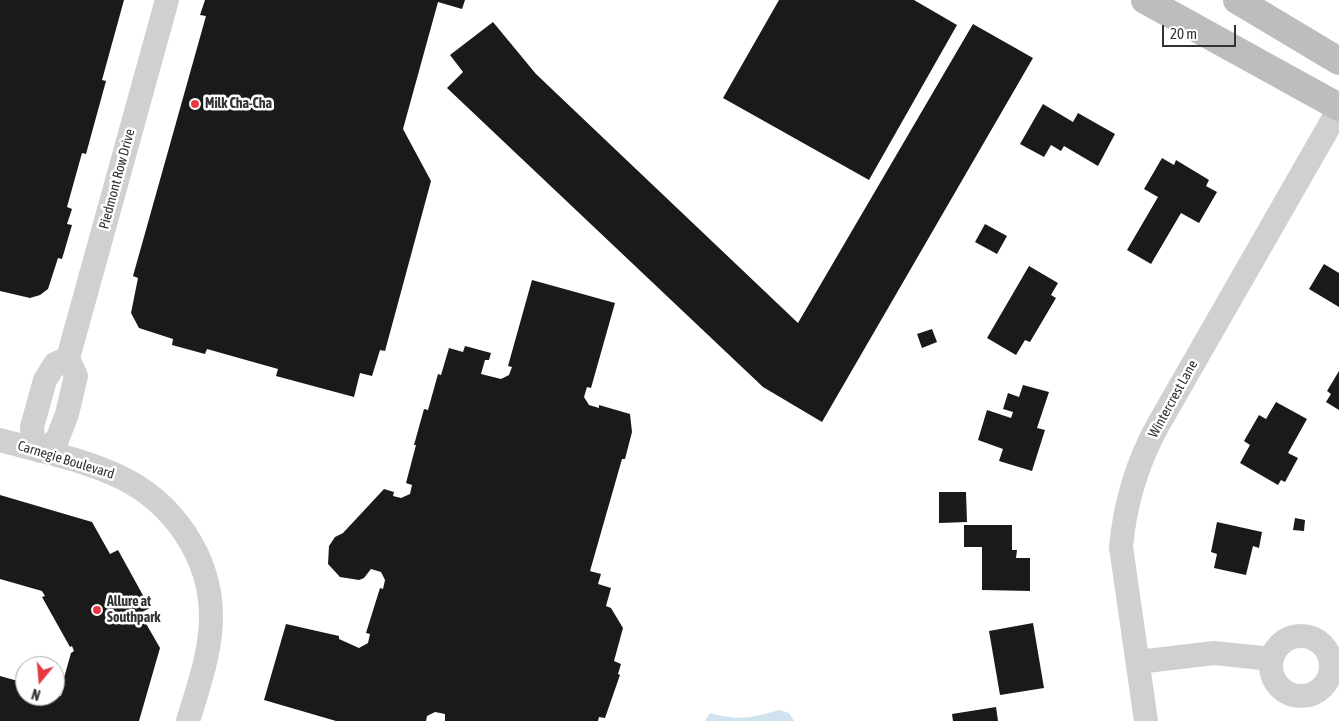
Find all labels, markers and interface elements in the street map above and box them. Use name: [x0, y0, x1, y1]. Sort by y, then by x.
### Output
scale bar: [1164, 15, 1238, 47]
text: 20 m: [1170, 25, 1197, 42]
place label: Milk Cha-Cha: [205, 96, 272, 112]
marker: Milk Cha-Cha: [189, 98, 201, 110]
street label: Piedmont Row Drive: [96, 127, 138, 231]
street label: Wintercrest Lane: [1145, 357, 1201, 441]
street label: Carnegie Boulevard: [16, 437, 116, 483]
place label: Allure at Southpark: [107, 594, 160, 626]
marker: Allure at Southpark: [91, 604, 103, 616]
north arrow: [15, 656, 65, 706]
text: N: [30, 686, 42, 703]

